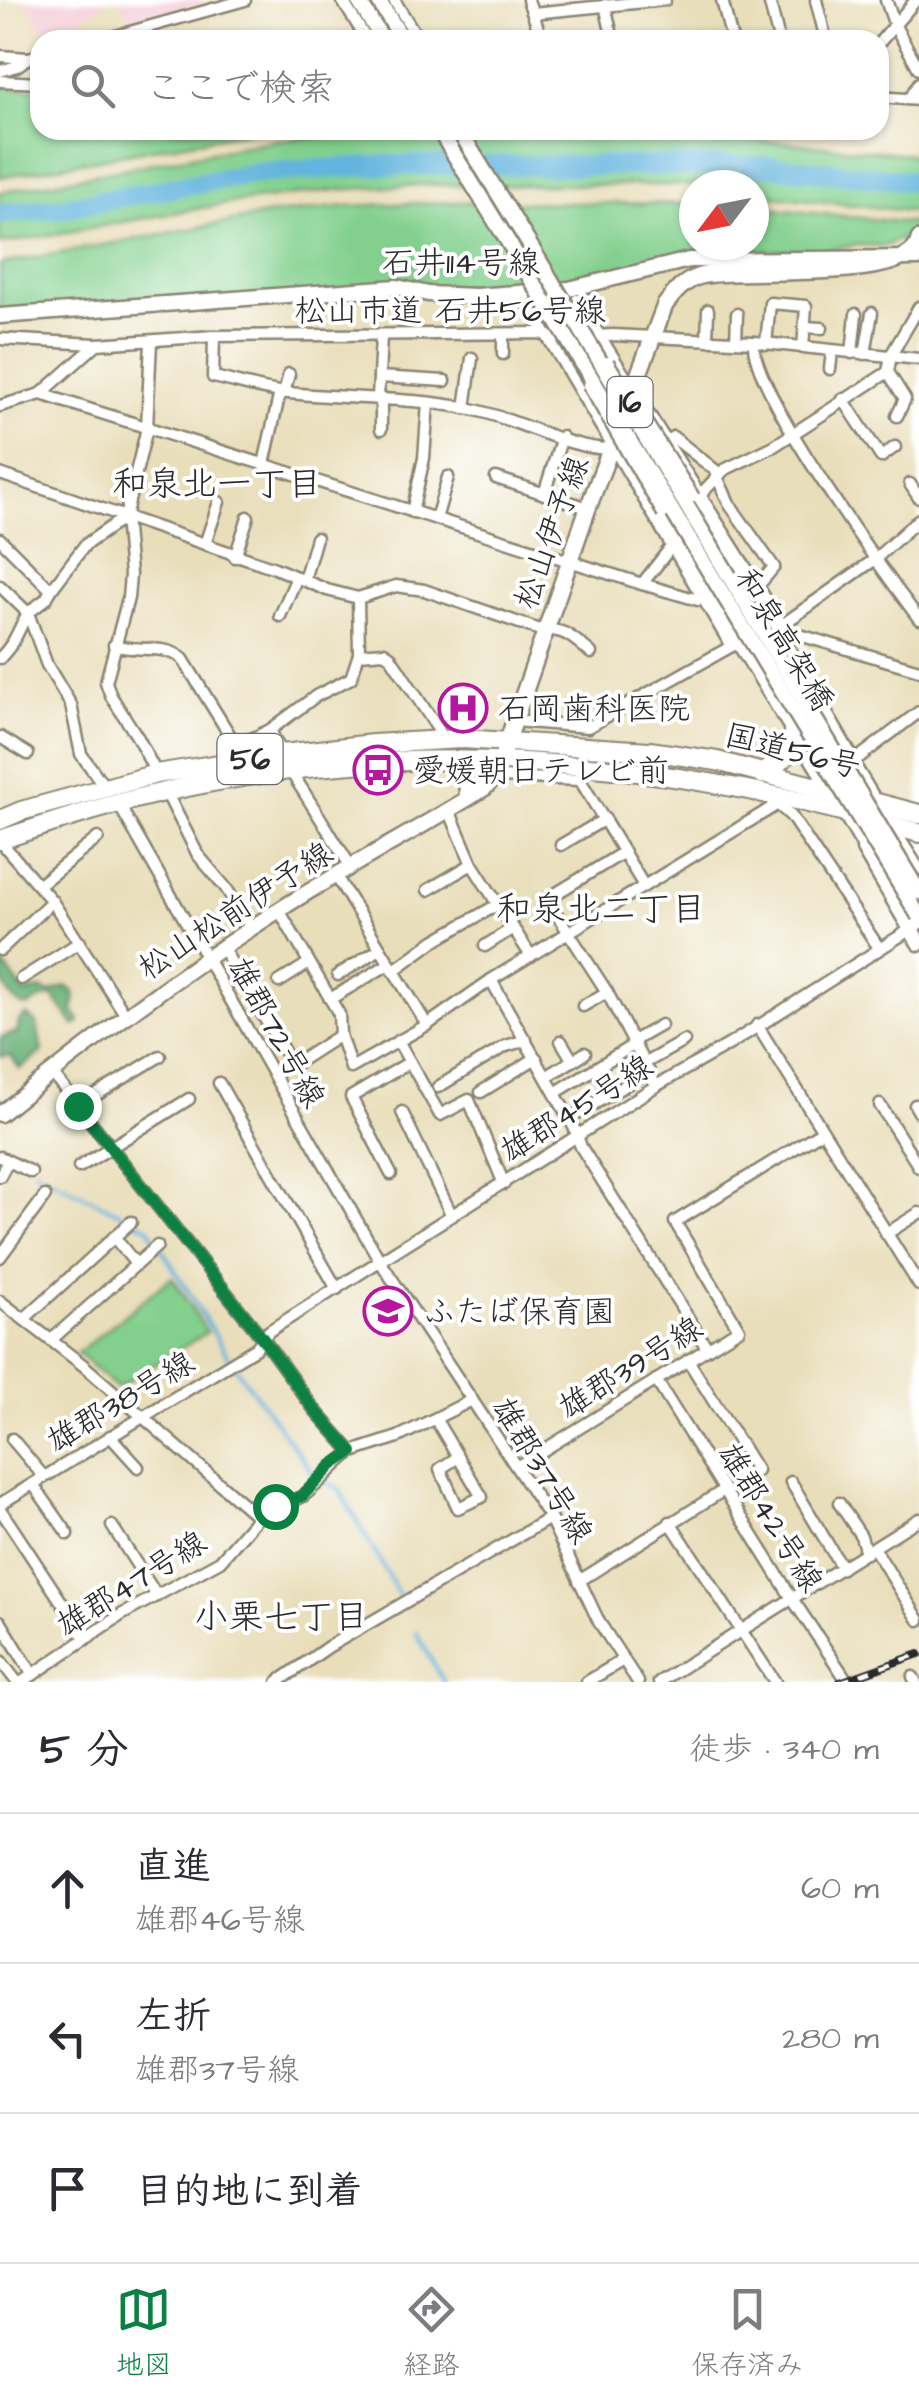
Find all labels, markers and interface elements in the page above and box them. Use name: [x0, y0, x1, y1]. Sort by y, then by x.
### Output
search box: [30, 30, 889, 140]
icon: search: [65, 58, 120, 113]
text: ここで検索: [145, 63, 335, 115]
north arrow: [679, 170, 769, 260]
street label: 石井114号線: [382, 241, 540, 286]
street label: 松山市道 石井56号線: [294, 289, 606, 334]
road number: 16: [608, 377, 652, 427]
street label: 松山伊予線: [504, 450, 601, 615]
district label: 和泉北一丁目: [112, 460, 322, 509]
street label: 和泉高架橋: [723, 560, 844, 720]
hospital icon: 石岡歯科医院: [437, 682, 489, 734]
place label: 石岡歯科医院: [498, 687, 690, 732]
street label: 国道56号: [720, 713, 865, 790]
road number: 56: [218, 734, 282, 784]
bus stop icon: 愛媛朝日テレビ前: [352, 744, 404, 796]
place label: 愛媛朝日テレビ前: [413, 749, 669, 794]
street label: 松山松前伊予線: [130, 831, 342, 991]
district label: 和泉北二丁目: [496, 885, 706, 934]
street label: 雄郡72号線: [216, 949, 336, 1116]
street label: 雄郡45号線: [492, 1044, 662, 1174]
route end: [56, 1084, 102, 1130]
school or university icon: ふたば保育園: [362, 1285, 414, 1337]
place label: ふたば保育園: [423, 1290, 615, 1335]
street label: 雄郡39号線: [550, 1306, 712, 1430]
street label: 雄郡38号線: [38, 1340, 203, 1464]
street label: 雄郡37号線: [480, 1389, 603, 1553]
street label: 雄郡42号線: [706, 1435, 833, 1601]
route start: [253, 1484, 299, 1530]
street label: 雄郡47号線: [48, 1520, 216, 1648]
district label: 小栗七丁目: [193, 1593, 369, 1642]
text: 5 分: [40, 1722, 129, 1780]
text: 徒歩 · 340 m: [689, 1727, 879, 1772]
text: 直進: [135, 1841, 211, 1893]
icon: ahead: [40, 1861, 95, 1916]
text: 60 m: [801, 1866, 879, 1911]
text: 雄郡46号線: [135, 1898, 305, 1943]
text: 左折: [135, 1991, 211, 2043]
icon: left: [40, 2011, 95, 2066]
text: 280 m: [782, 2016, 879, 2061]
text: 雄郡37号線: [135, 2048, 299, 2093]
icon: arrive: [40, 2161, 95, 2216]
text: 目的地に到着: [135, 2166, 363, 2218]
tab: 地図: [116, 2282, 172, 2385]
tab: 経路: [403, 2282, 459, 2385]
tab: 保存済み: [691, 2282, 803, 2385]

